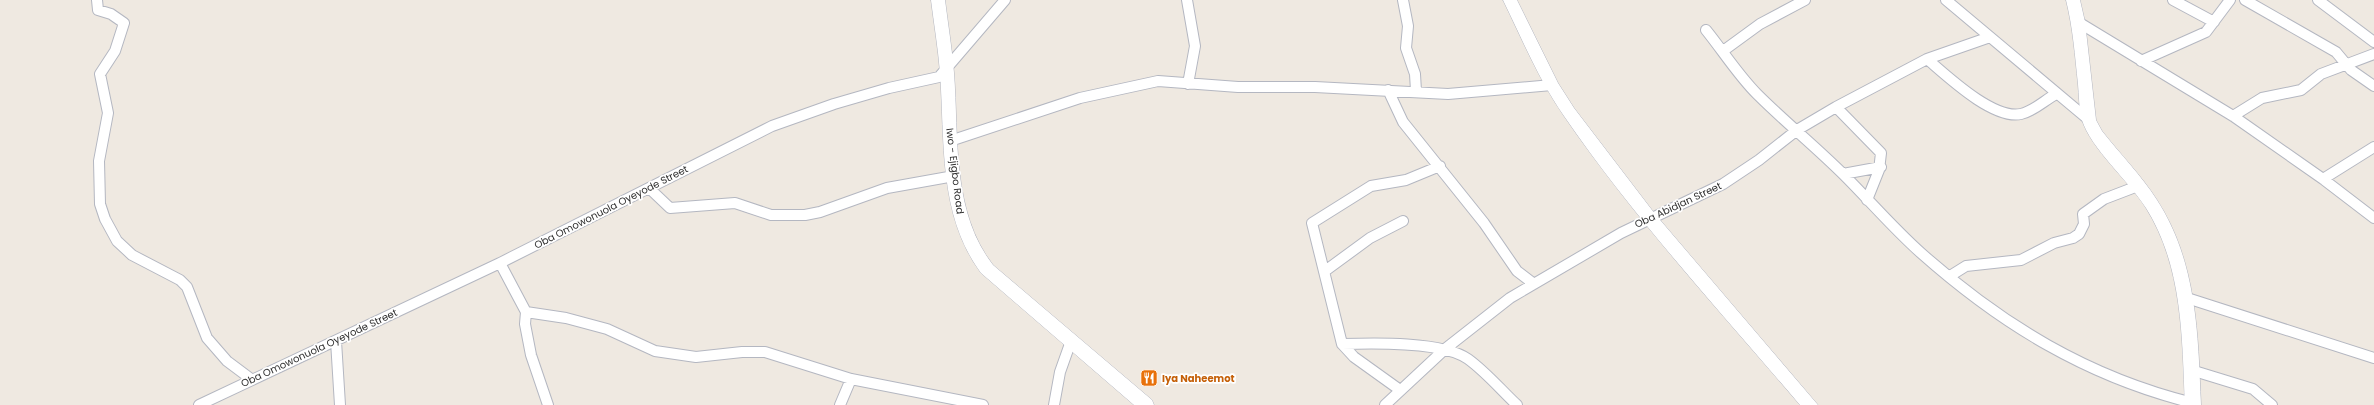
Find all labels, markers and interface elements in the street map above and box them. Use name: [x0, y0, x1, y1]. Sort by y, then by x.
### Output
street label: Iwo - Ejigbo Road: [942, 127, 968, 215]
street label: Oba Omowonuola Oyeyode Street: [531, 161, 691, 252]
street label: Oba Abidjan Street: [1632, 178, 1724, 232]
street label: Oba Omowonuola Oyeyode Street: [238, 305, 400, 391]
restaurant icon: Iya Naheemot: [1139, 368, 1159, 388]
place label: Iya Naheemot: [1162, 371, 1235, 386]

